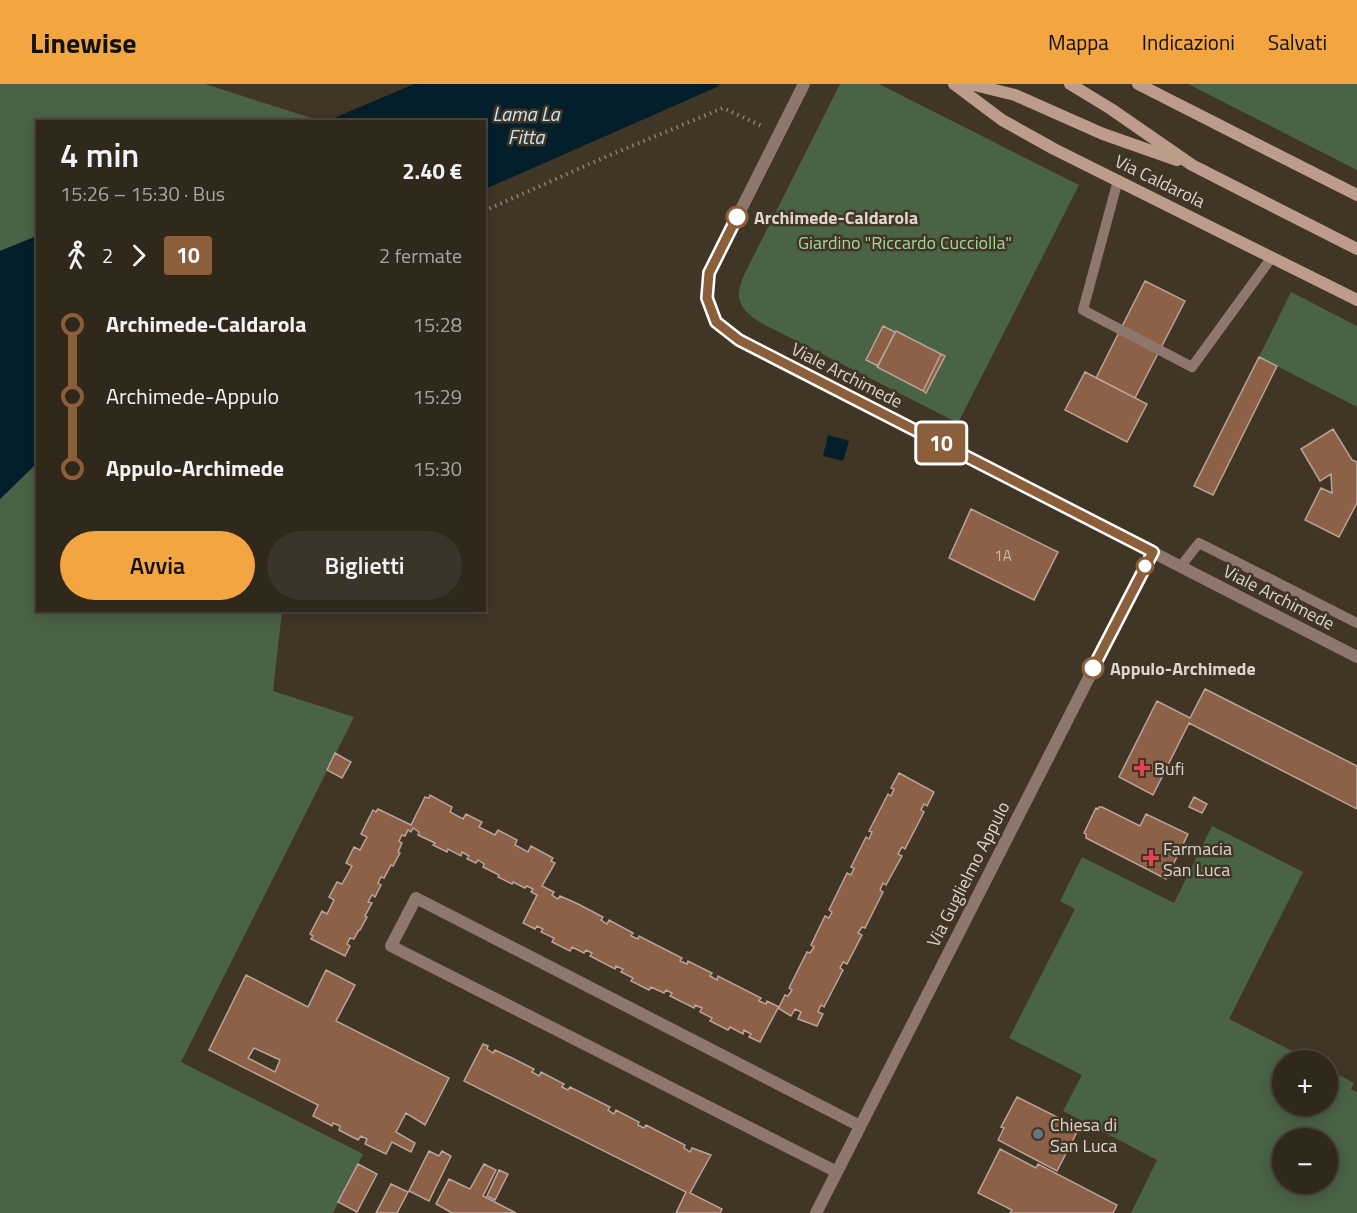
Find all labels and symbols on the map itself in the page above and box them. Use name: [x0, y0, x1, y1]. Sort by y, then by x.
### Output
water label: Lama La Fitta: [493, 98, 560, 152]
street label: Via Caldarola: [1110, 147, 1210, 215]
place label: Archimede-Caldarola: [754, 204, 918, 231]
marker: Archimede-Caldarola: [726, 206, 748, 228]
park label: Giardino "Riccardo Cucciolla": [798, 229, 1012, 256]
street label: Viale Archimede: [787, 335, 907, 415]
line badge: 10: [914, 424, 968, 462]
house number: 1A: [994, 544, 1012, 567]
unlabelled marker: [1136, 557, 1154, 575]
street label: Viale Archimede: [1219, 557, 1339, 637]
place label: Appulo-Archimede: [1110, 655, 1256, 682]
marker: Appulo-Archimede: [1082, 657, 1104, 679]
place label: Bufi: [1154, 755, 1185, 782]
marker: Bufi: [1135, 761, 1149, 775]
street label: Via Guglielmo Appulo: [920, 797, 1016, 951]
place label: Farmacia San Luca: [1163, 835, 1232, 883]
marker: Farmacia San Luca: [1144, 851, 1158, 865]
place label: Chiesa di San Luca: [1050, 1111, 1117, 1159]
marker: Chiesa di San Luca: [1031, 1127, 1045, 1141]

